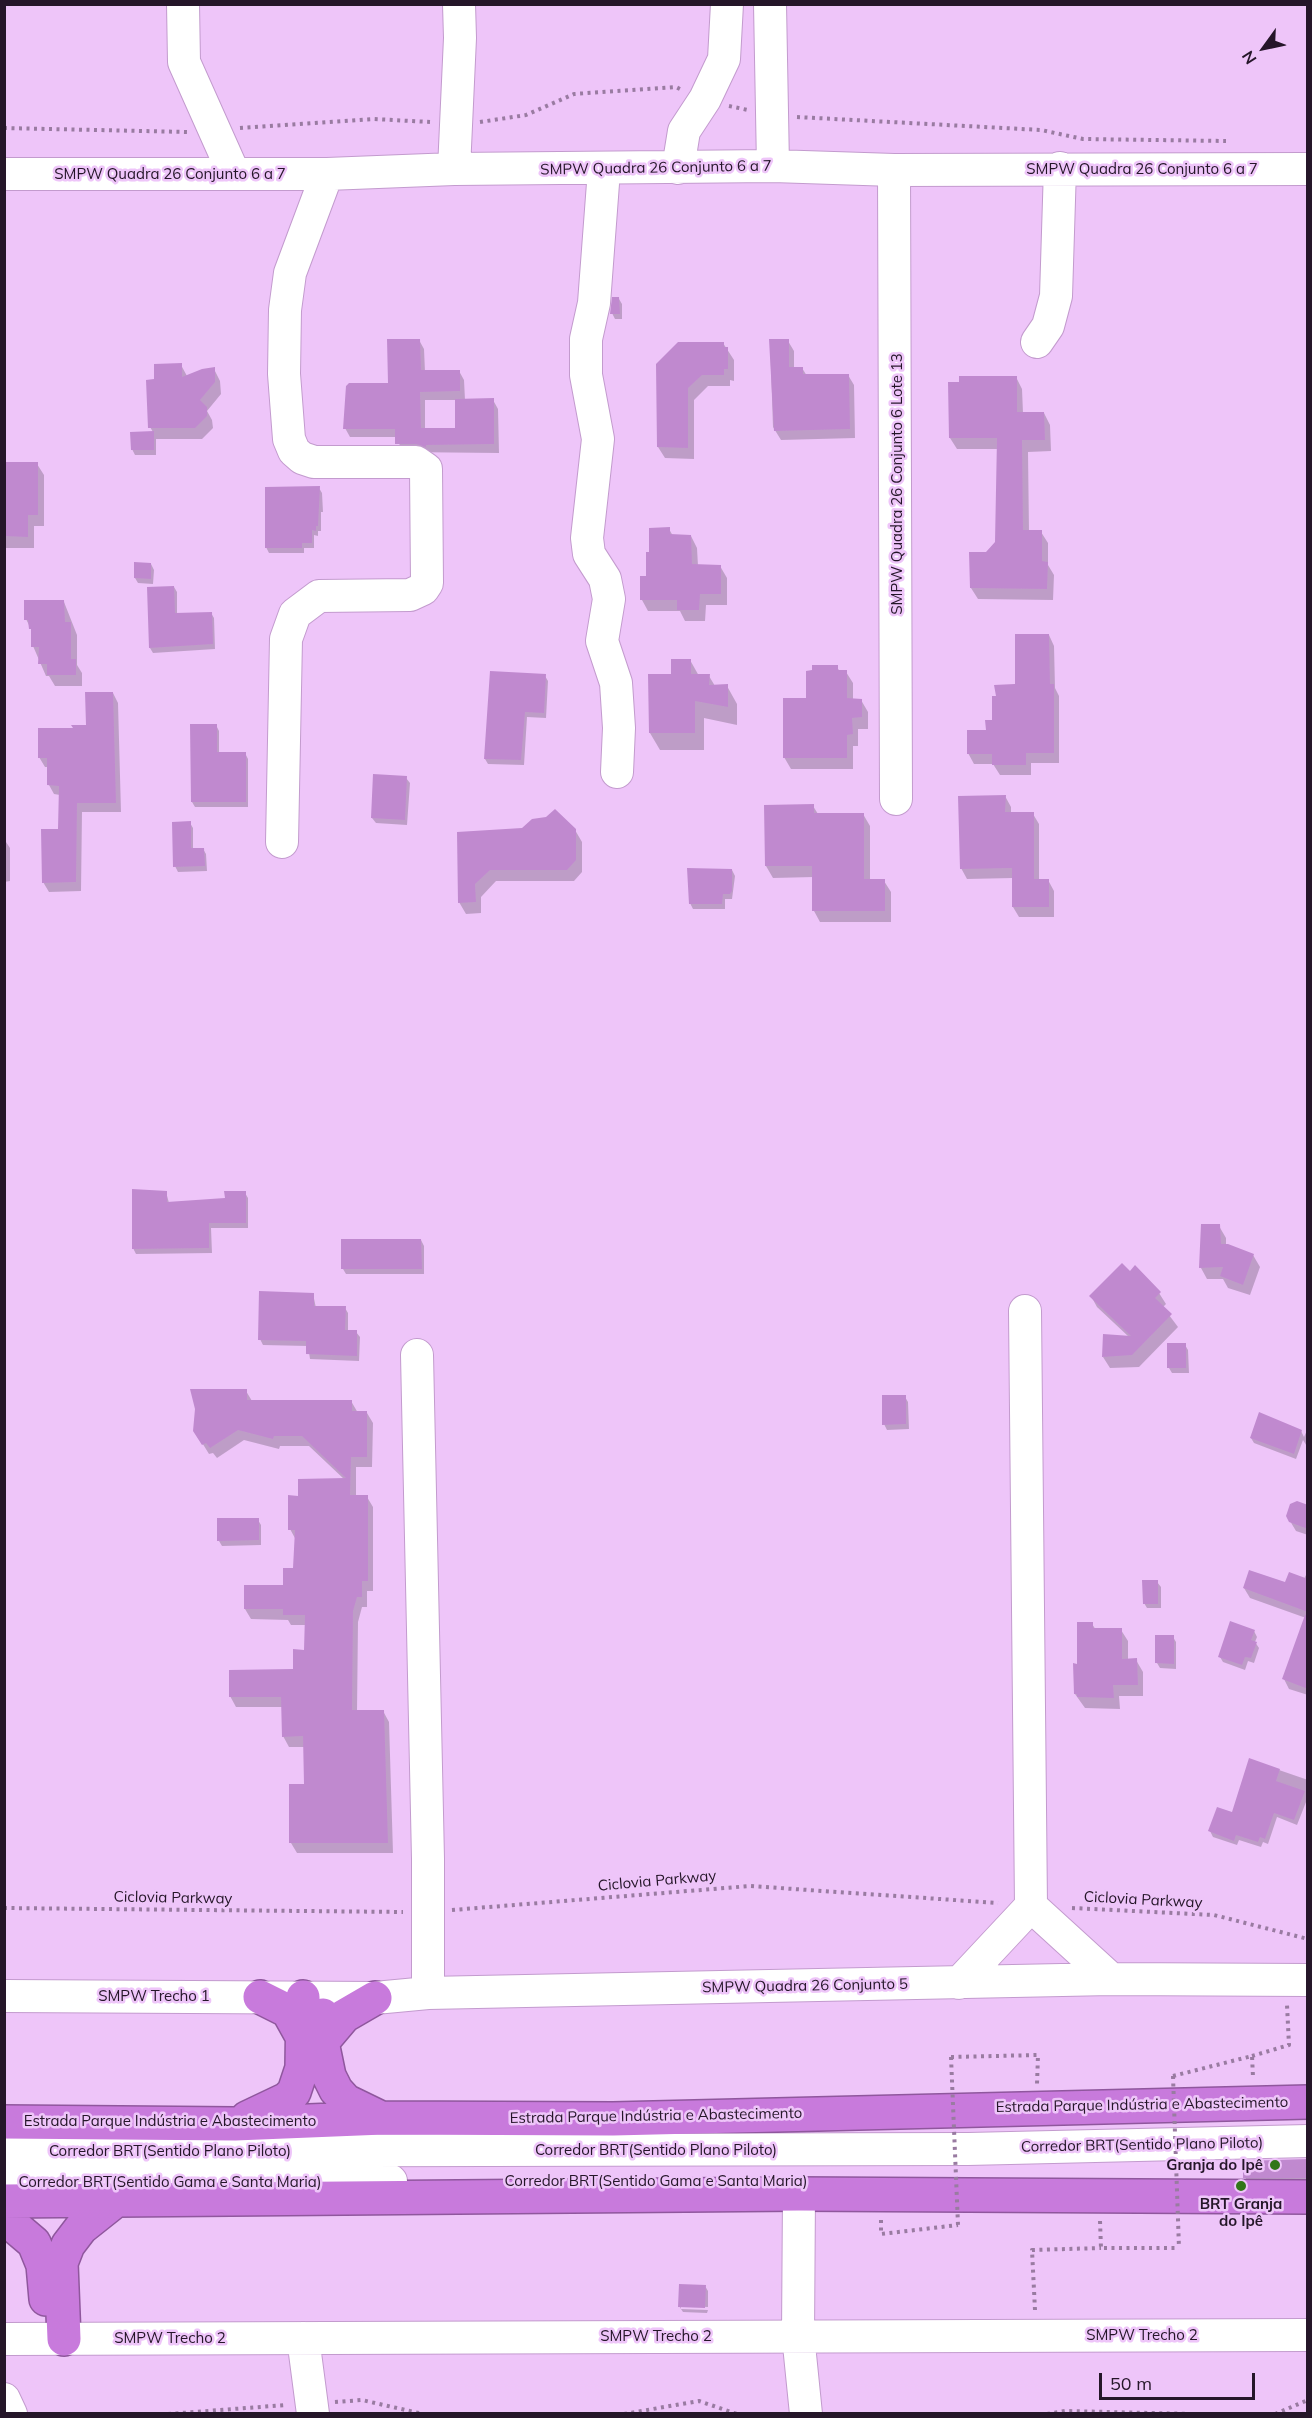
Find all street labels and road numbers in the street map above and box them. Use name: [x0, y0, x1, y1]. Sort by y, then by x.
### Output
street label: SMPW Quadra 26 Conjunto 6 a 7: [540, 157, 772, 179]
street label: SMPW Quadra 26 Conjunto 6 a 7: [1026, 160, 1258, 178]
street label: SMPW Quadra 26 Conjunto 6 a 7: [54, 165, 286, 183]
street label: SMPW Quadra 26 Conjunto 6 Lote 13: [888, 353, 906, 615]
street label: Ciclovia Parkway: [597, 1867, 717, 1895]
street label: Ciclovia Parkway: [113, 1888, 233, 1908]
street label: Ciclovia Parkway: [1083, 1888, 1203, 1912]
street label: SMPW Quadra 26 Conjunto 5: [702, 1975, 908, 1997]
street label: SMPW Trecho 1: [98, 1987, 210, 2005]
street label: Estrada Parque Indústria e Abastecimento: [996, 2093, 1288, 2117]
street label: Estrada Parque Indústria e Abastecimento: [510, 2104, 802, 2128]
street label: Estrada Parque Indústria e Abastecimento: [24, 2112, 316, 2130]
street label: Corredor BRT(Sentido Plano Piloto): [1021, 2134, 1263, 2156]
street label: Corredor BRT(Sentido Plano Piloto): [535, 2141, 777, 2159]
street label: Corredor BRT(Sentido Plano Piloto): [49, 2142, 291, 2160]
street label: Corredor BRT(Sentido Gama e Santa Maria): [505, 2172, 807, 2190]
street label: Corredor BRT(Sentido Gama e Santa Maria): [19, 2173, 321, 2191]
street label: SMPW Trecho 2: [1086, 2326, 1198, 2344]
street label: SMPW Trecho 2: [600, 2327, 712, 2345]
street label: SMPW Trecho 2: [114, 2329, 226, 2347]

